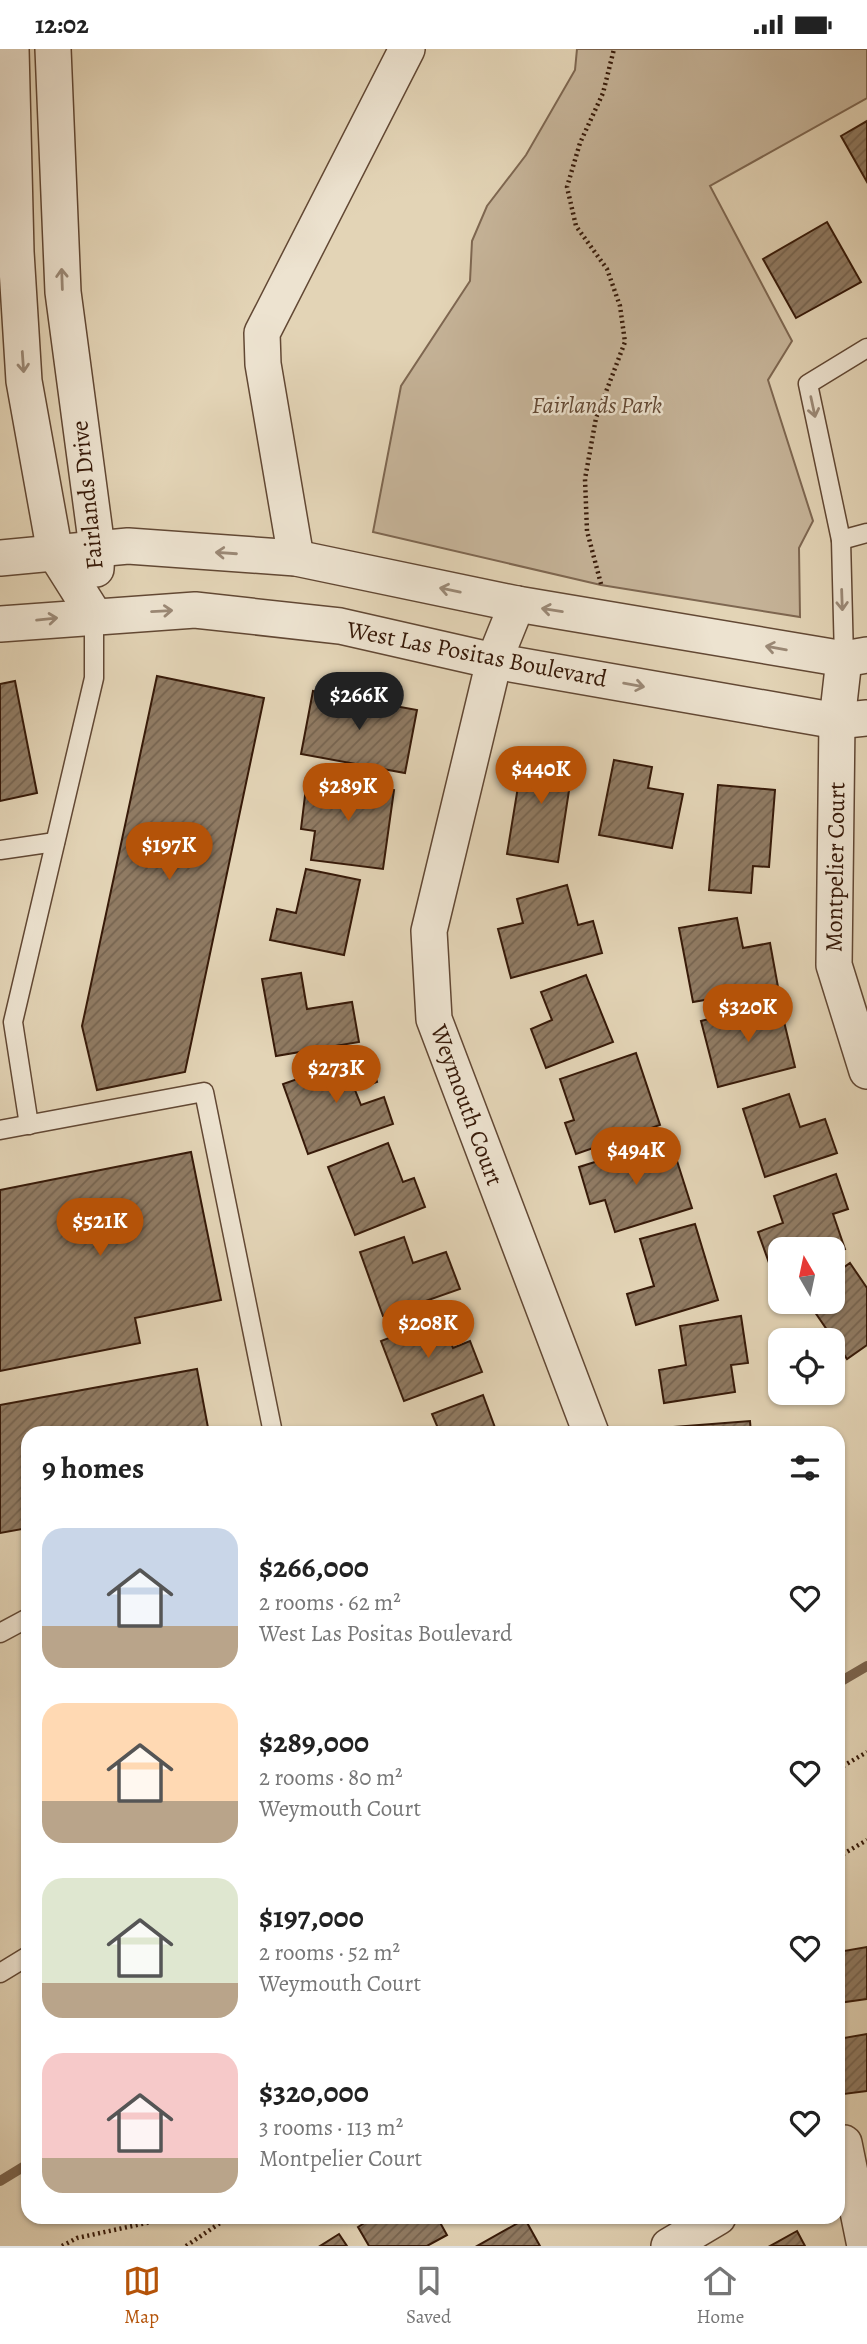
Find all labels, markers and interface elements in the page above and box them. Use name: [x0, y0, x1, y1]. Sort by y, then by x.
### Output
text: 12:02: [35, 7, 89, 42]
one-way arrow: [56, 268, 69, 291]
one-way arrow: [17, 350, 30, 373]
park label: Fairlands Park: [532, 389, 663, 421]
one-way arrow: [807, 395, 821, 418]
street label: Fairlands Drive: [63, 419, 111, 571]
one-way arrow: [216, 546, 238, 559]
one-way arrow: [439, 583, 462, 597]
one-way arrow: [836, 588, 849, 611]
one-way arrow: [541, 603, 564, 616]
one-way arrow: [150, 605, 173, 618]
one-way arrow: [35, 613, 58, 626]
street label: West Las Positas Boulevard: [343, 613, 610, 695]
one-way arrow: [765, 641, 788, 654]
pin: $266K: [310, 673, 408, 732]
text: $266K: [330, 679, 388, 710]
one-way arrow: [622, 679, 645, 693]
pin: $440K: [492, 747, 590, 806]
text: $440K: [511, 753, 571, 784]
pin: $289K: [299, 763, 397, 823]
text: $289K: [319, 770, 377, 801]
street label: Montpelier Court: [818, 782, 852, 952]
pin: $197K: [120, 823, 218, 882]
text: $197K: [142, 829, 196, 860]
pin: $320K: [699, 985, 797, 1044]
text: $320K: [719, 991, 777, 1022]
street label: Weymouth Court: [423, 1019, 511, 1190]
pin: $273K: [287, 1045, 385, 1105]
text: $273K: [308, 1052, 364, 1083]
pin: $494K: [587, 1127, 685, 1187]
text: $494K: [607, 1134, 665, 1165]
pin: $521K: [51, 1199, 149, 1258]
text: $521K: [73, 1205, 128, 1236]
north arrow: [768, 1237, 845, 1314]
map controls: [768, 1237, 845, 1405]
pin: $208K: [379, 1301, 477, 1360]
text: $208K: [398, 1307, 458, 1338]
button: locate: [768, 1328, 845, 1405]
text: 9 homes: [42, 1448, 144, 1488]
icon: filters: [786, 1449, 824, 1487]
text: $266,000: [259, 1547, 369, 1587]
icon: home: [98, 1556, 182, 1640]
icon: heart: [786, 1579, 824, 1617]
text: 2 rooms · 62 m²: [259, 1587, 401, 1618]
text: West Las Positas Boulevard: [259, 1618, 512, 1649]
text: $289,000: [259, 1722, 369, 1762]
icon: home: [98, 1731, 182, 1815]
icon: heart: [786, 1754, 824, 1792]
text: 2 rooms · 80 m²: [259, 1762, 403, 1793]
text: Weymouth Court: [259, 1793, 421, 1824]
text: $197,000: [259, 1897, 364, 1937]
icon: home: [98, 1906, 182, 1990]
icon: heart: [786, 1929, 824, 1967]
text: 2 rooms · 52 m²: [259, 1937, 400, 1968]
text: Weymouth Court: [259, 1968, 421, 1999]
text: $320,000: [259, 2072, 369, 2112]
icon: home: [98, 2081, 182, 2165]
icon: heart: [786, 2104, 824, 2142]
text: 3 rooms · 113 m²: [259, 2112, 403, 2143]
text: Montpelier Court: [259, 2143, 422, 2174]
tab: Map: [123, 2262, 161, 2330]
tab: Saved: [406, 2262, 451, 2330]
tab: Home: [697, 2262, 744, 2330]

